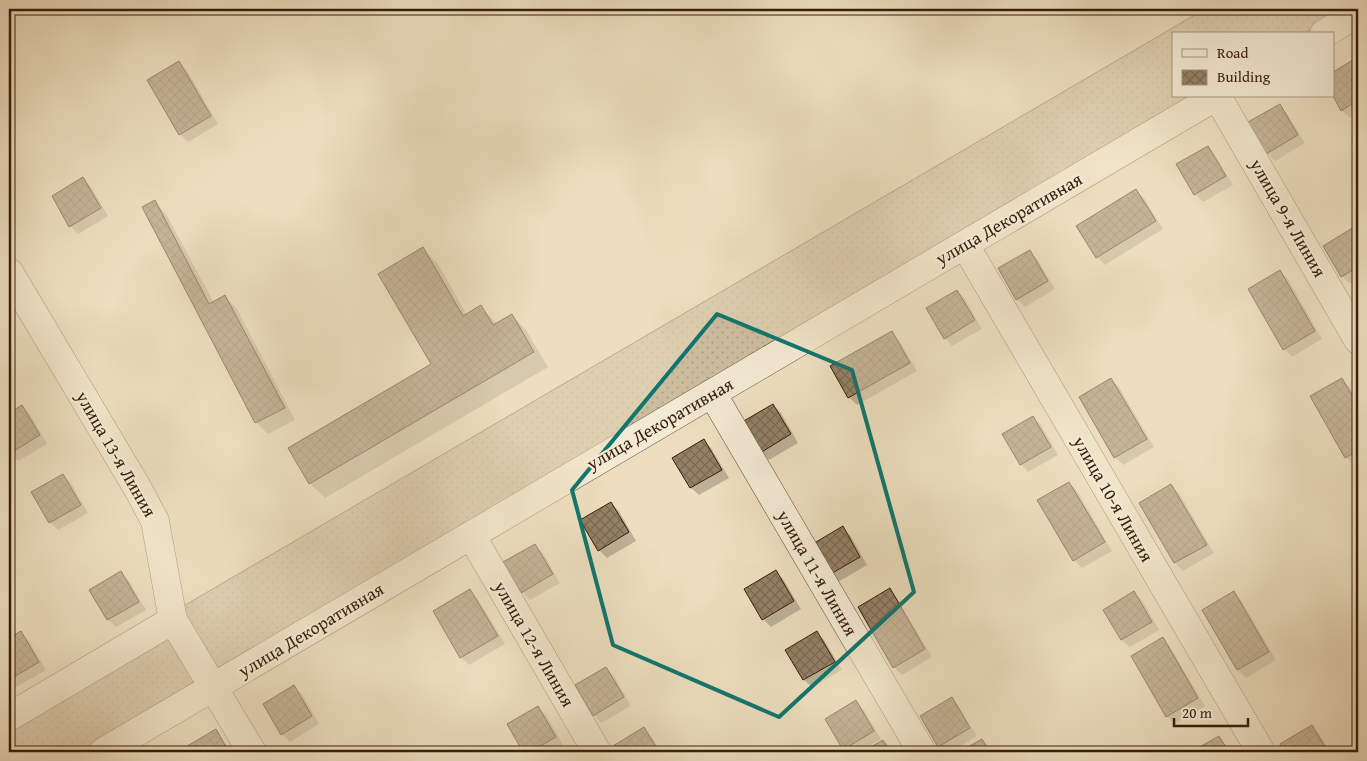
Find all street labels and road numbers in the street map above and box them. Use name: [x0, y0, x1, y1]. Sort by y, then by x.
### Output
street label: улица 9-я Линия: [1243, 153, 1333, 282]
street label: улица Декоративная: [929, 165, 1087, 272]
street label: улица Декоративная: [580, 370, 738, 477]
street label: улица 13-я Линия: [69, 385, 164, 522]
street label: улица 10-я Линия: [1066, 430, 1161, 567]
street label: улица 11-я Линия: [770, 504, 865, 641]
street label: улица Декоративная: [232, 575, 389, 684]
street label: улица 12-я Линия: [487, 575, 582, 712]

